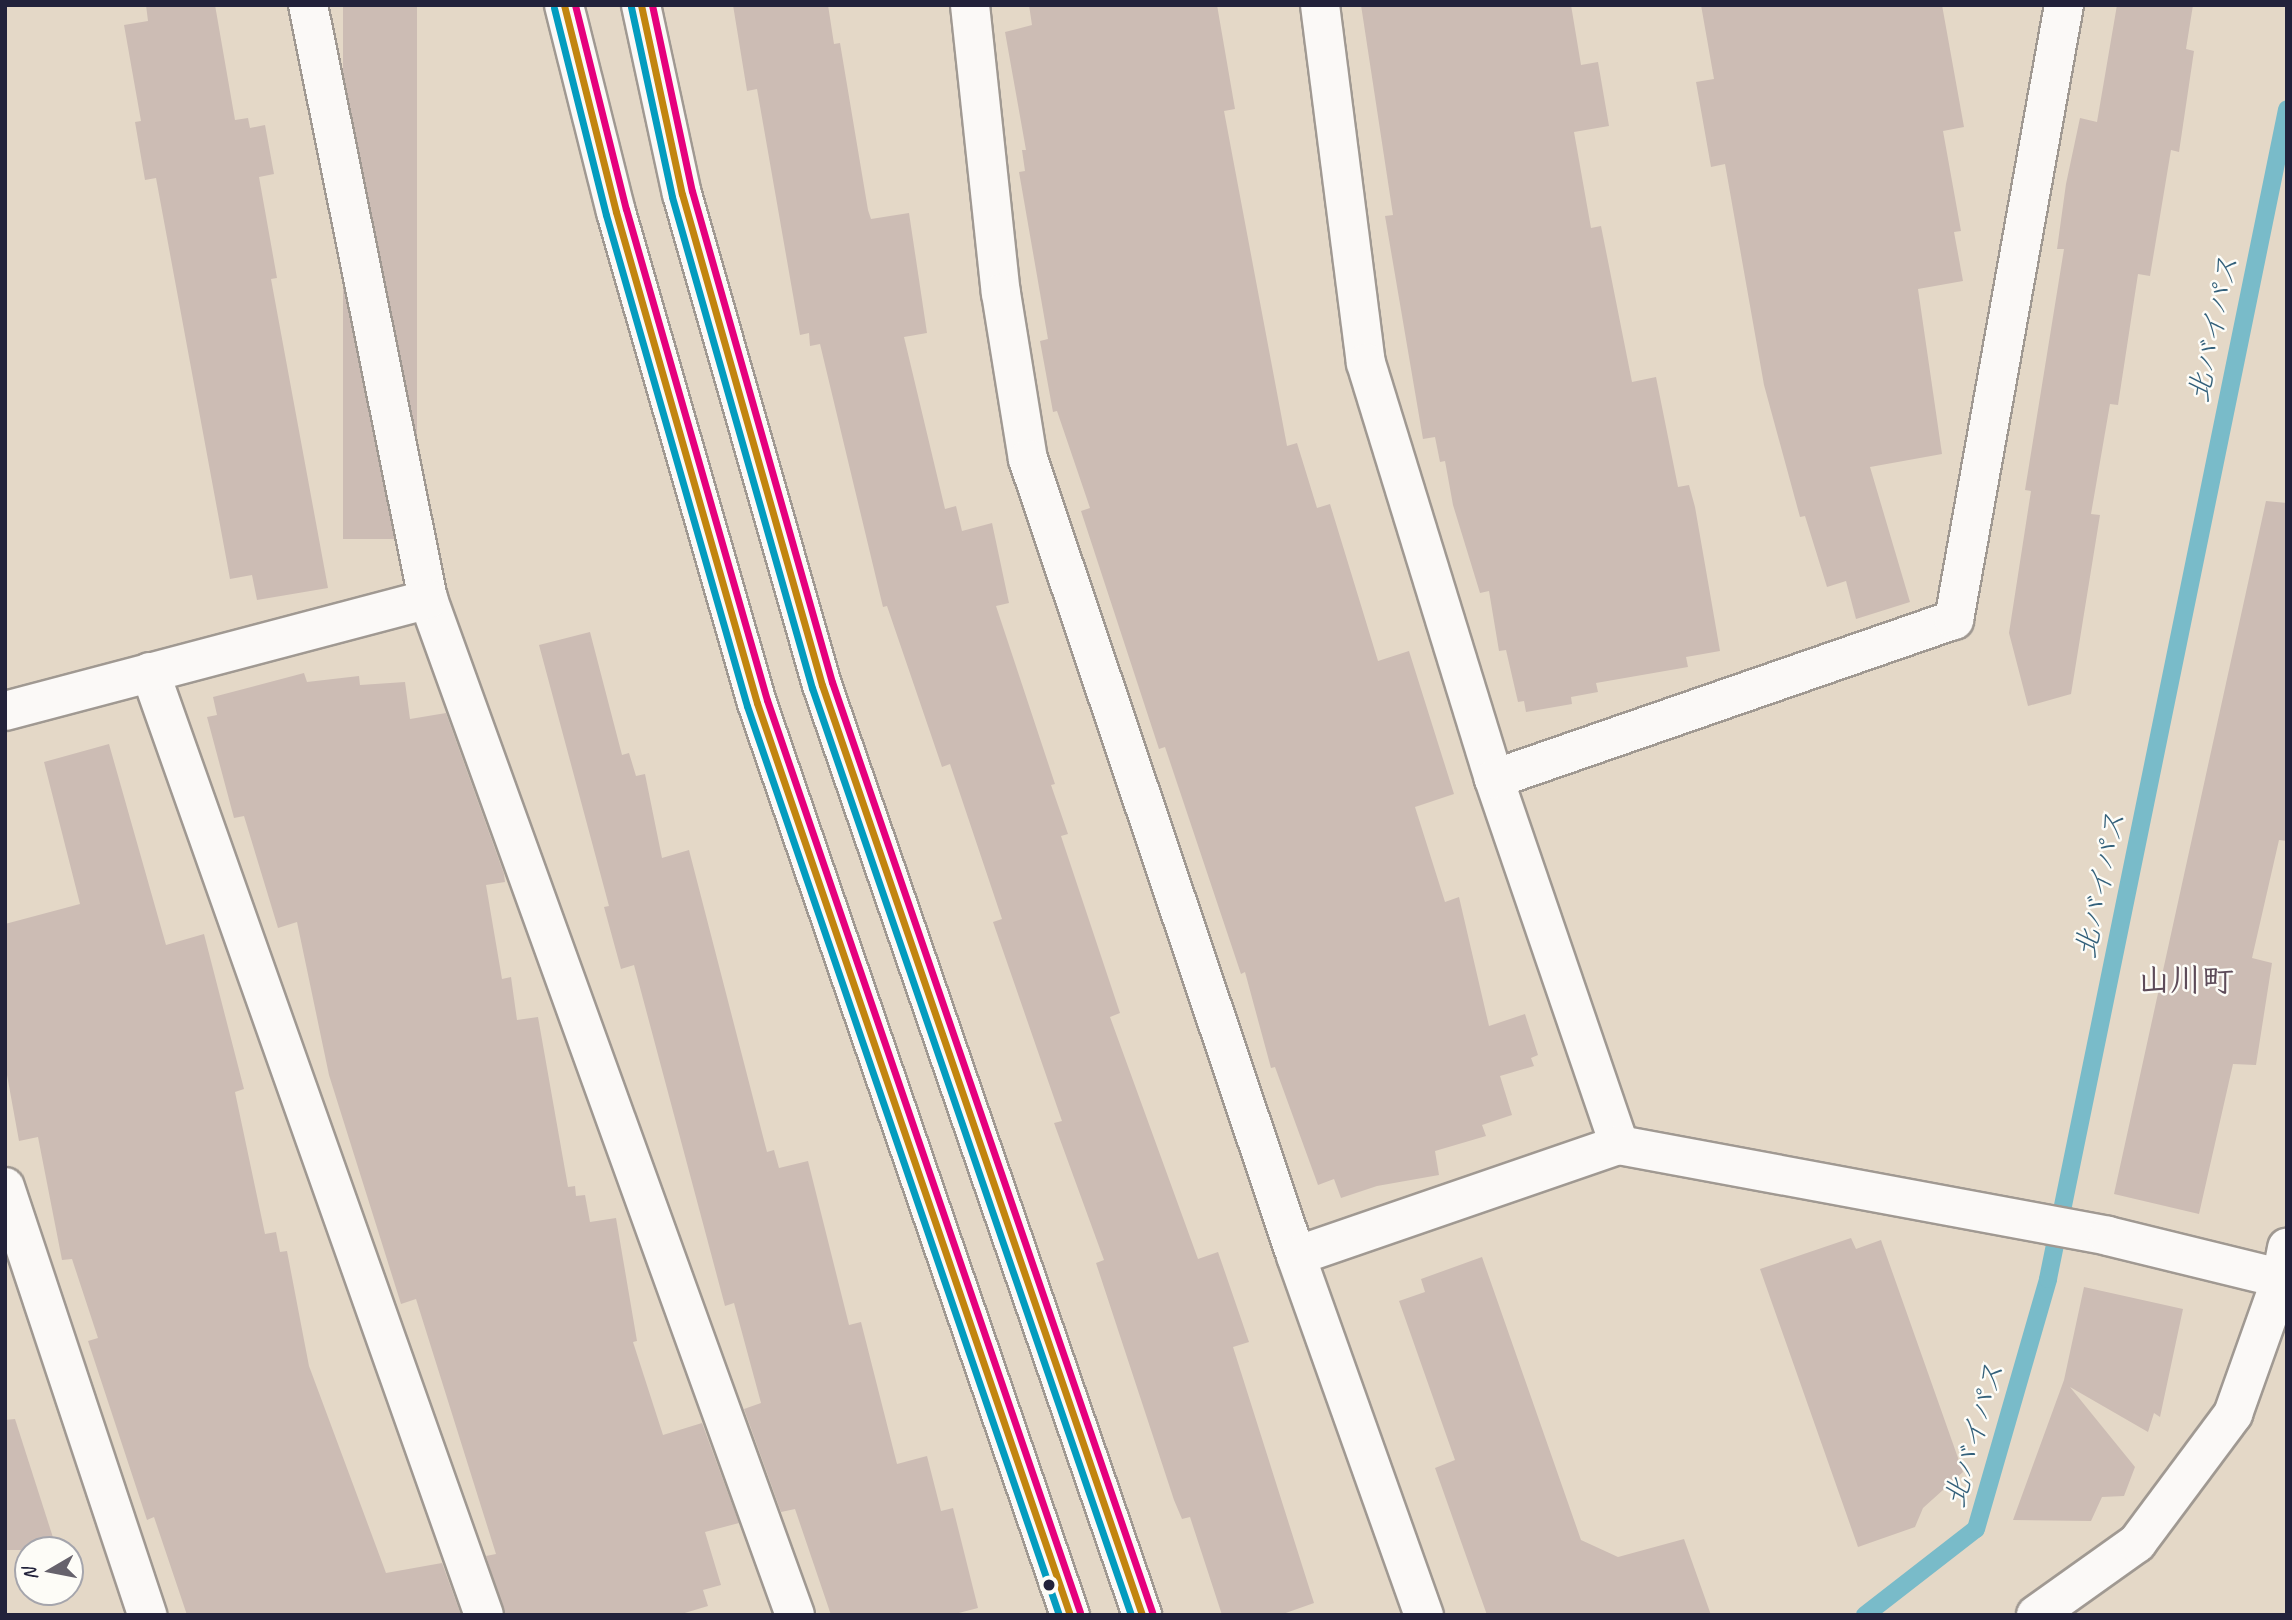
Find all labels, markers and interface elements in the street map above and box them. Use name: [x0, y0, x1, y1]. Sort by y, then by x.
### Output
water label: 北バイパス: [2180, 252, 2246, 406]
water label: 北バイパス: [2067, 808, 2133, 962]
district label: 山川町: [2138, 962, 2234, 1000]
water label: 北バイパス: [1936, 1358, 2012, 1512]
north arrow: [14, 1536, 84, 1606]
text: N: [17, 1566, 43, 1582]
unlabelled marker: [1042, 1578, 1056, 1592]

